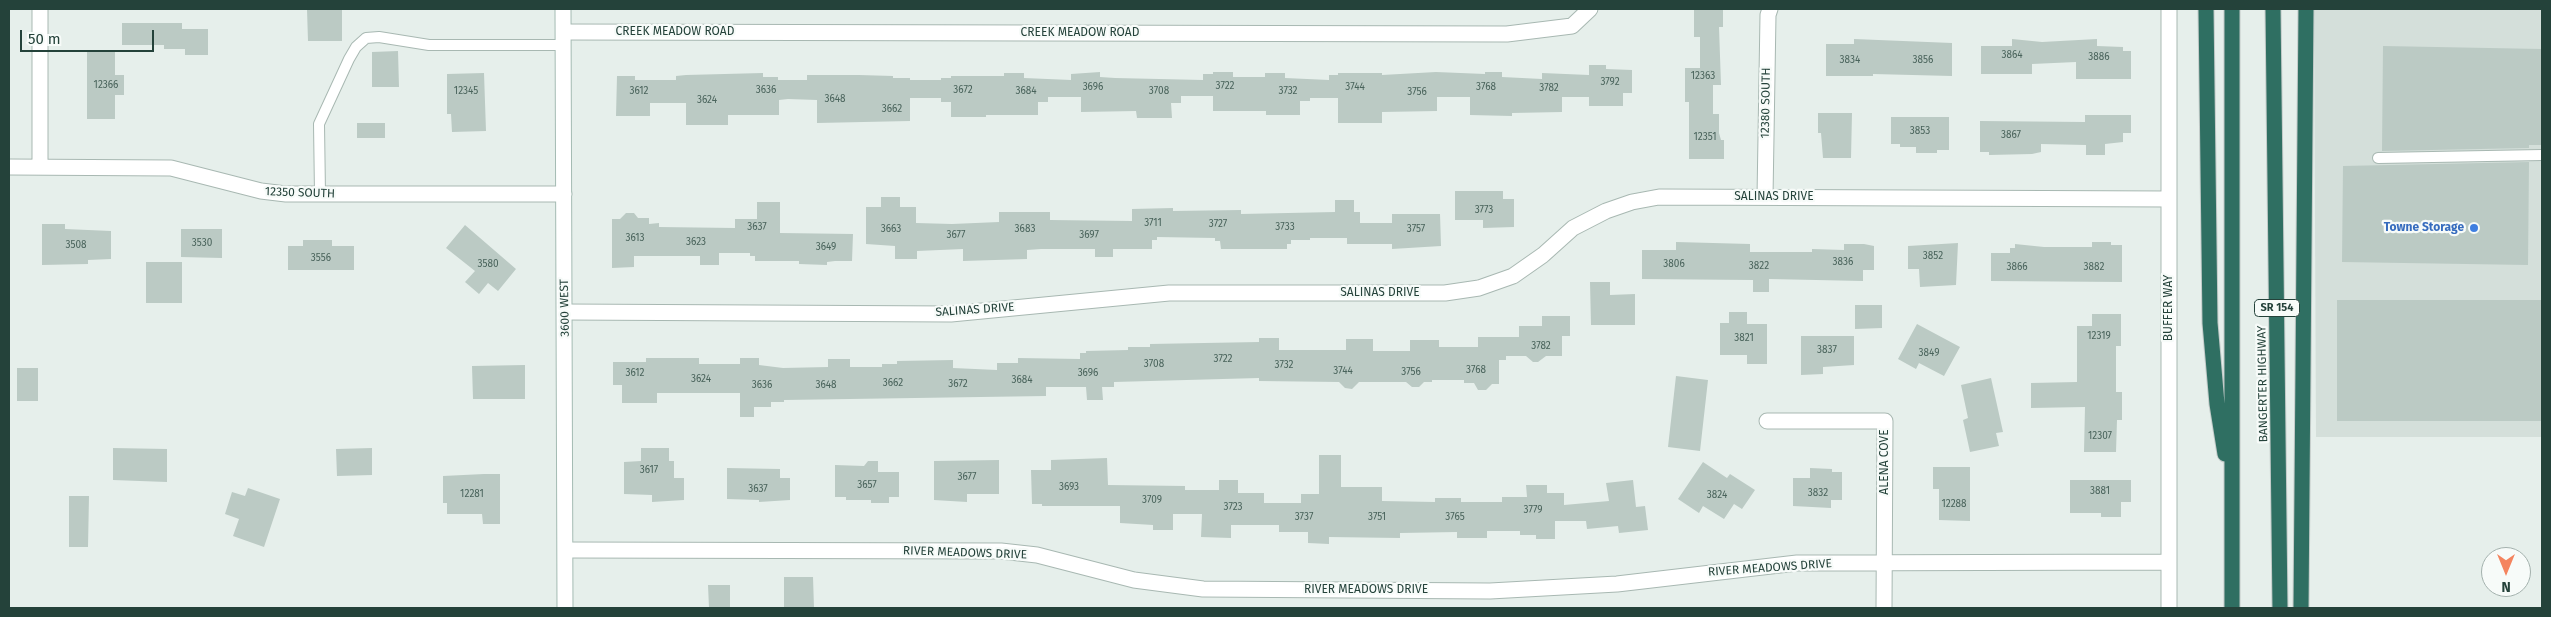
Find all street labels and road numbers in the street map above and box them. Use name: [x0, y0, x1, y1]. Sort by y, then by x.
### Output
street label: CREEK MEADOW ROAD: [616, 25, 734, 39]
street label: CREEK MEADOW ROAD: [1021, 26, 1139, 40]
street label: 12380 SOUTH: [1758, 68, 1774, 138]
street label: 12350 SOUTH: [265, 185, 335, 201]
street label: SALINAS DRIVE: [1734, 190, 1814, 204]
street label: BUFFER WAY: [2162, 275, 2176, 341]
street label: 3600 WEST: [557, 279, 573, 337]
street label: SALINAS DRIVE: [1340, 286, 1420, 300]
street label: SALINAS DRIVE: [935, 300, 1015, 320]
road number: SR 154: [2254, 300, 2300, 316]
street label: BANGERTER HIGHWAY: [2255, 326, 2271, 442]
street label: ALENA COVE: [1878, 429, 1892, 495]
street label: RIVER MEADOWS DRIVE: [903, 544, 1027, 562]
street label: RIVER MEADOWS DRIVE: [1708, 556, 1832, 580]
street label: RIVER MEADOWS DRIVE: [1304, 583, 1428, 597]

